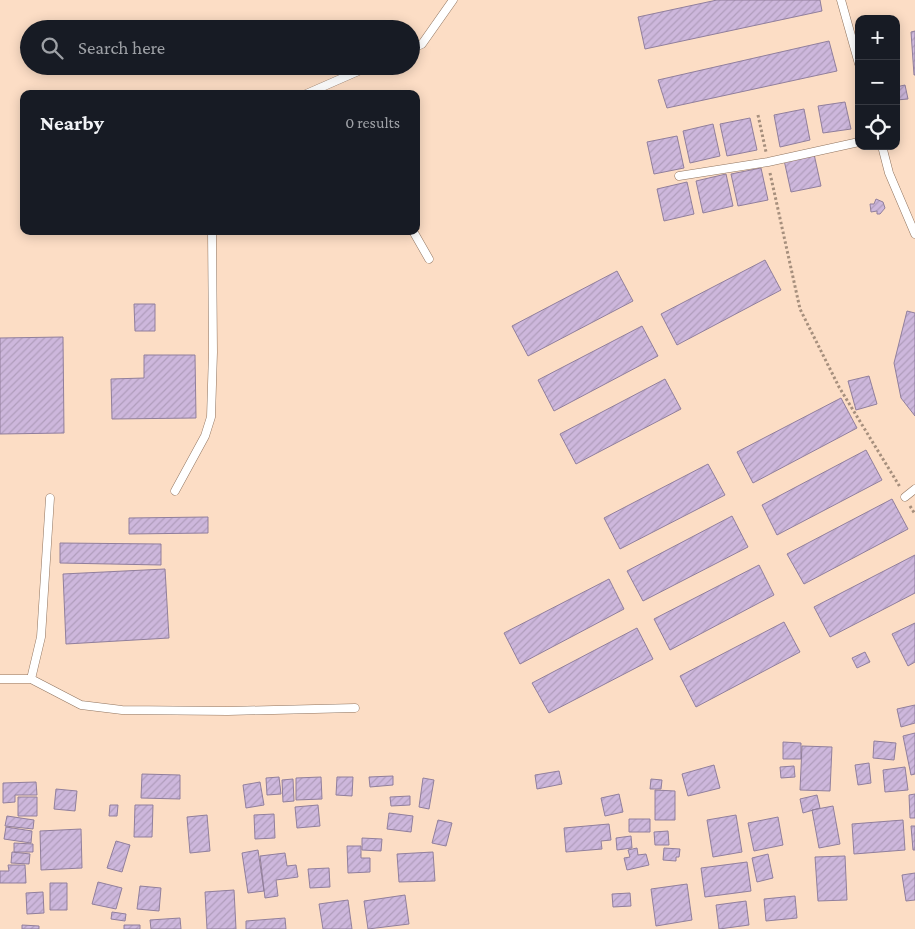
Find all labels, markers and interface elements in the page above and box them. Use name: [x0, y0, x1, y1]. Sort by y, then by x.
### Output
map controls: [855, 15, 900, 150]
button: +: [855, 15, 900, 60]
search box: [20, 20, 420, 75]
icon: search: [38, 34, 66, 62]
text: Search here: [78, 37, 165, 58]
button: −: [855, 60, 900, 105]
button: locate: [855, 105, 900, 150]
text: Nearby: [40, 111, 104, 135]
text: 0 results: [345, 114, 400, 131]

